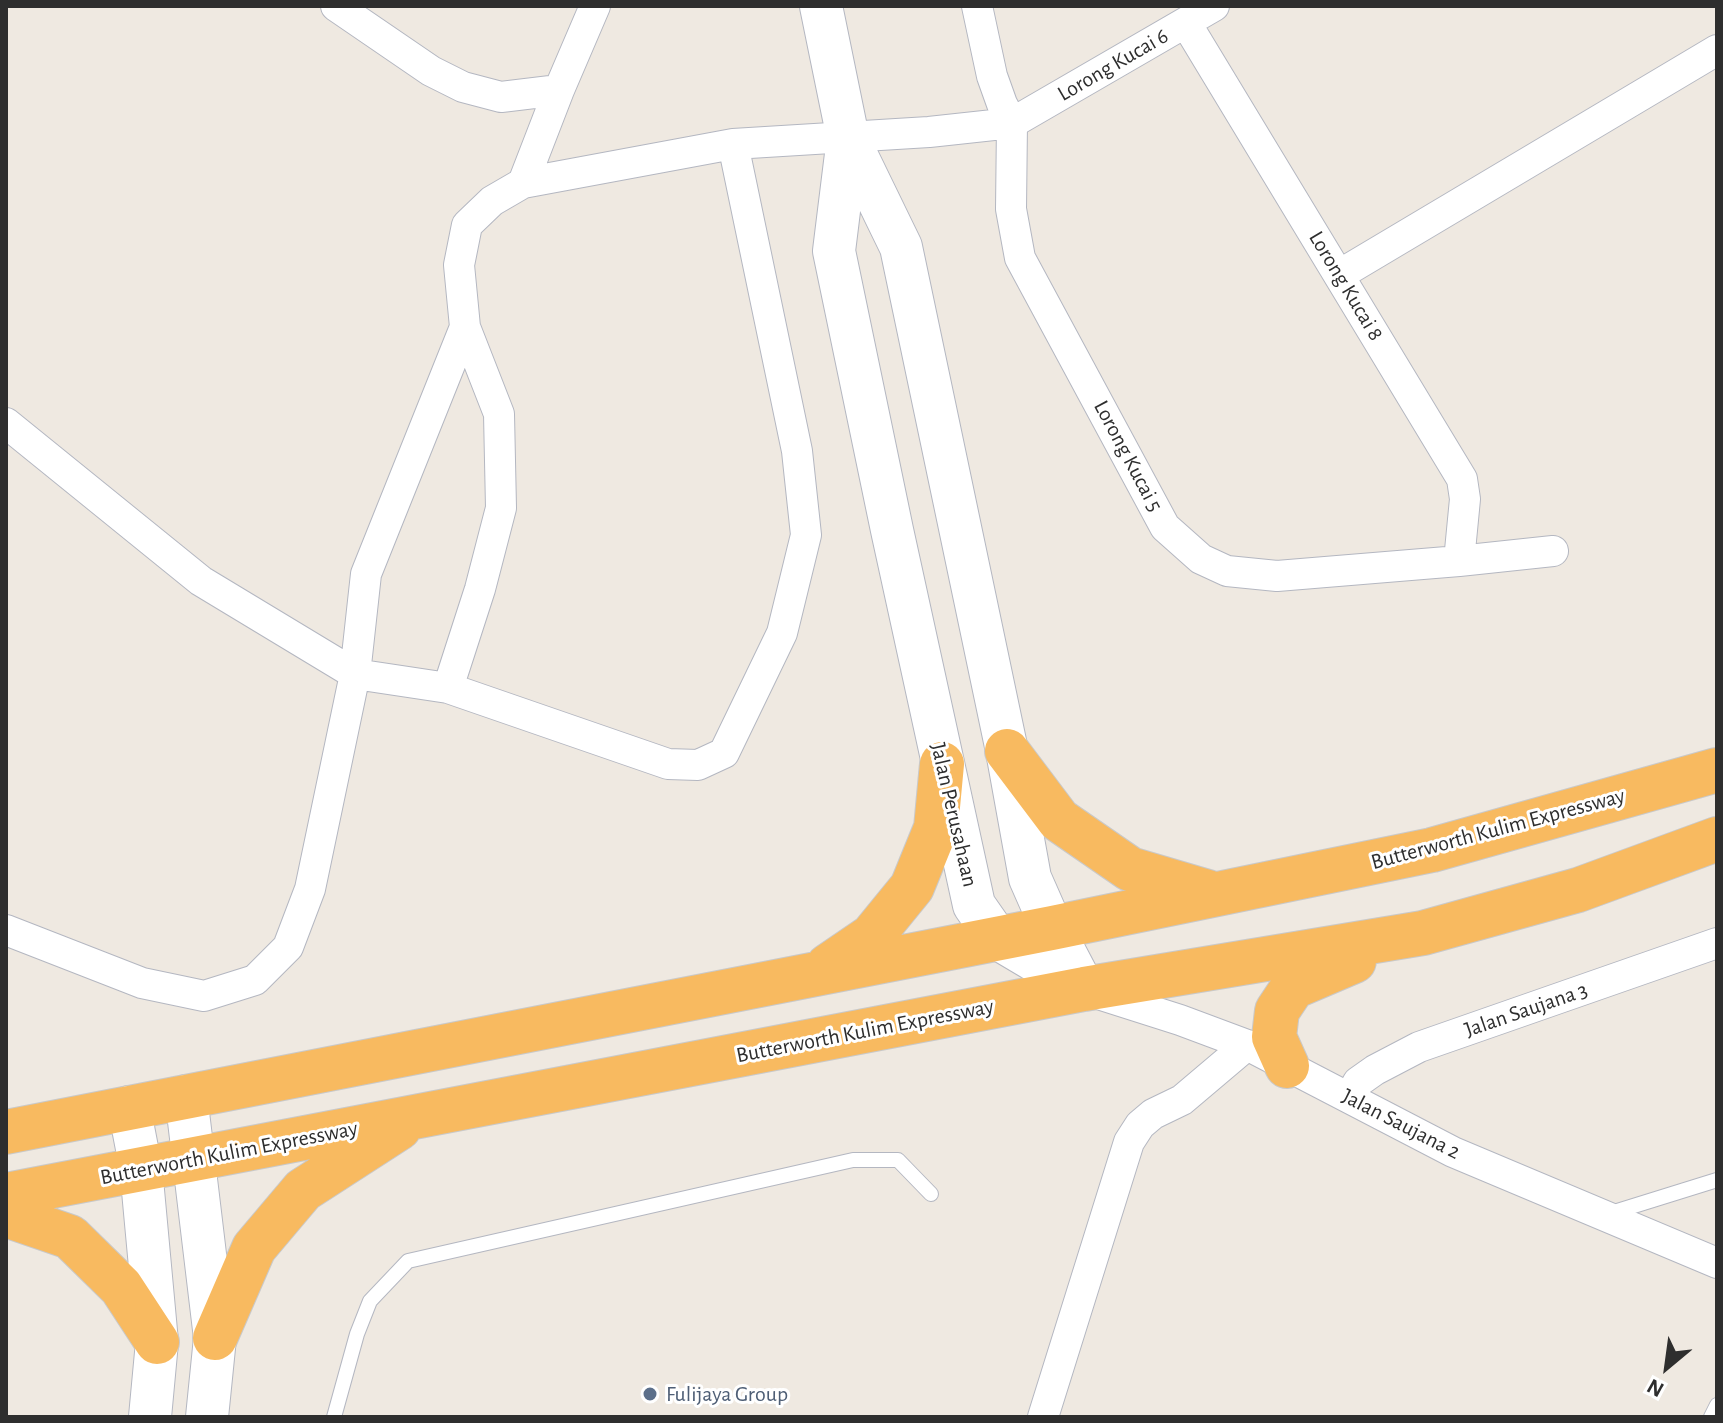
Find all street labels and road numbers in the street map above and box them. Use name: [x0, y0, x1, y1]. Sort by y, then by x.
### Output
street label: Lorong Kucai 6: [1053, 23, 1173, 107]
street label: Lorong Kucai 8: [1303, 226, 1389, 346]
street label: Lorong Kucai 5: [1088, 396, 1168, 516]
street label: Jalan Perusahaan: [925, 740, 983, 890]
street label: Butterworth Kulim Expressway: [1368, 782, 1628, 876]
street label: Jalan Saujana 3: [1461, 977, 1591, 1043]
street label: Butterworth Kulim Expressway: [734, 993, 996, 1069]
street label: Jalan Saujana 2: [1337, 1083, 1465, 1165]
street label: Butterworth Kulim Expressway: [98, 1115, 360, 1191]

